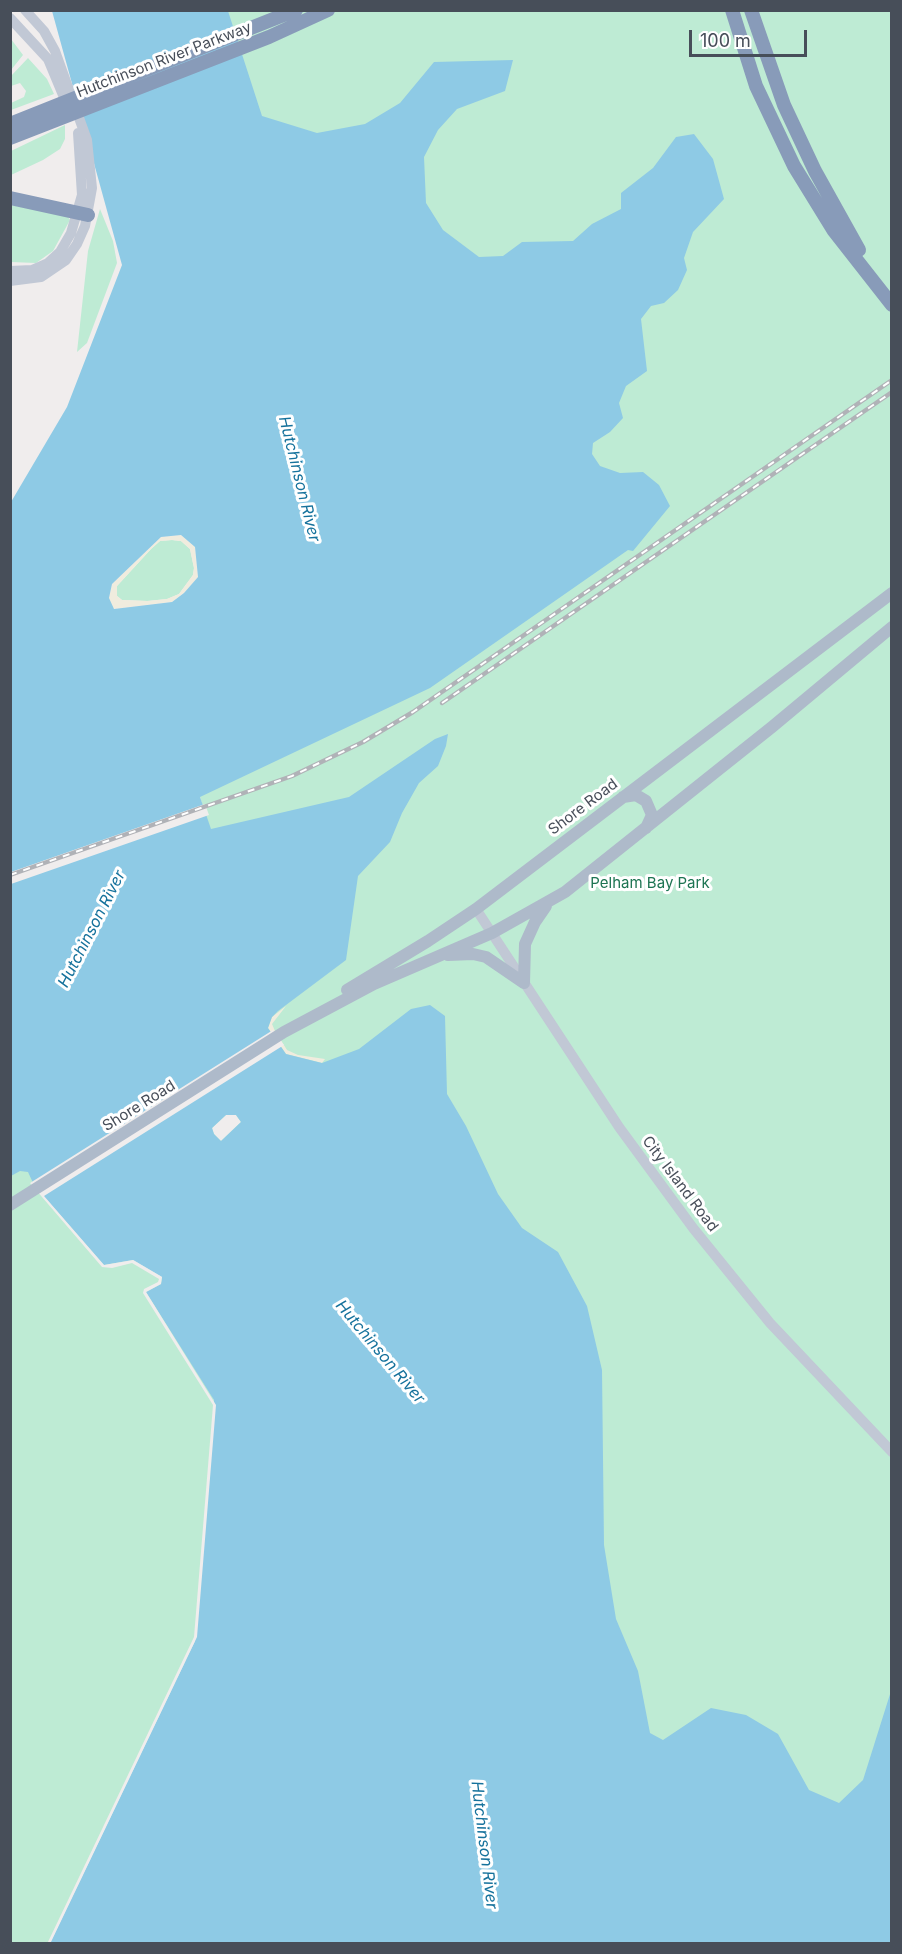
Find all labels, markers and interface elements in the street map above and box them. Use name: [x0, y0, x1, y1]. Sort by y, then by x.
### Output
street label: Hutchinson River Parkway: [74, 18, 254, 102]
scale bar: [692, 18, 810, 56]
text: 100 m: [700, 30, 751, 51]
water label: Hutchinson River: [274, 414, 324, 544]
street label: Shore Road: [545, 775, 621, 839]
water label: Hutchinson River: [54, 867, 130, 991]
park label: Pelham Bay Park: [590, 874, 710, 892]
street label: Shore Road: [99, 1077, 179, 1135]
street label: City Island Road: [638, 1133, 722, 1235]
water label: Hutchinson River: [331, 1297, 429, 1407]
water label: Hutchinson River: [467, 1780, 501, 1910]

